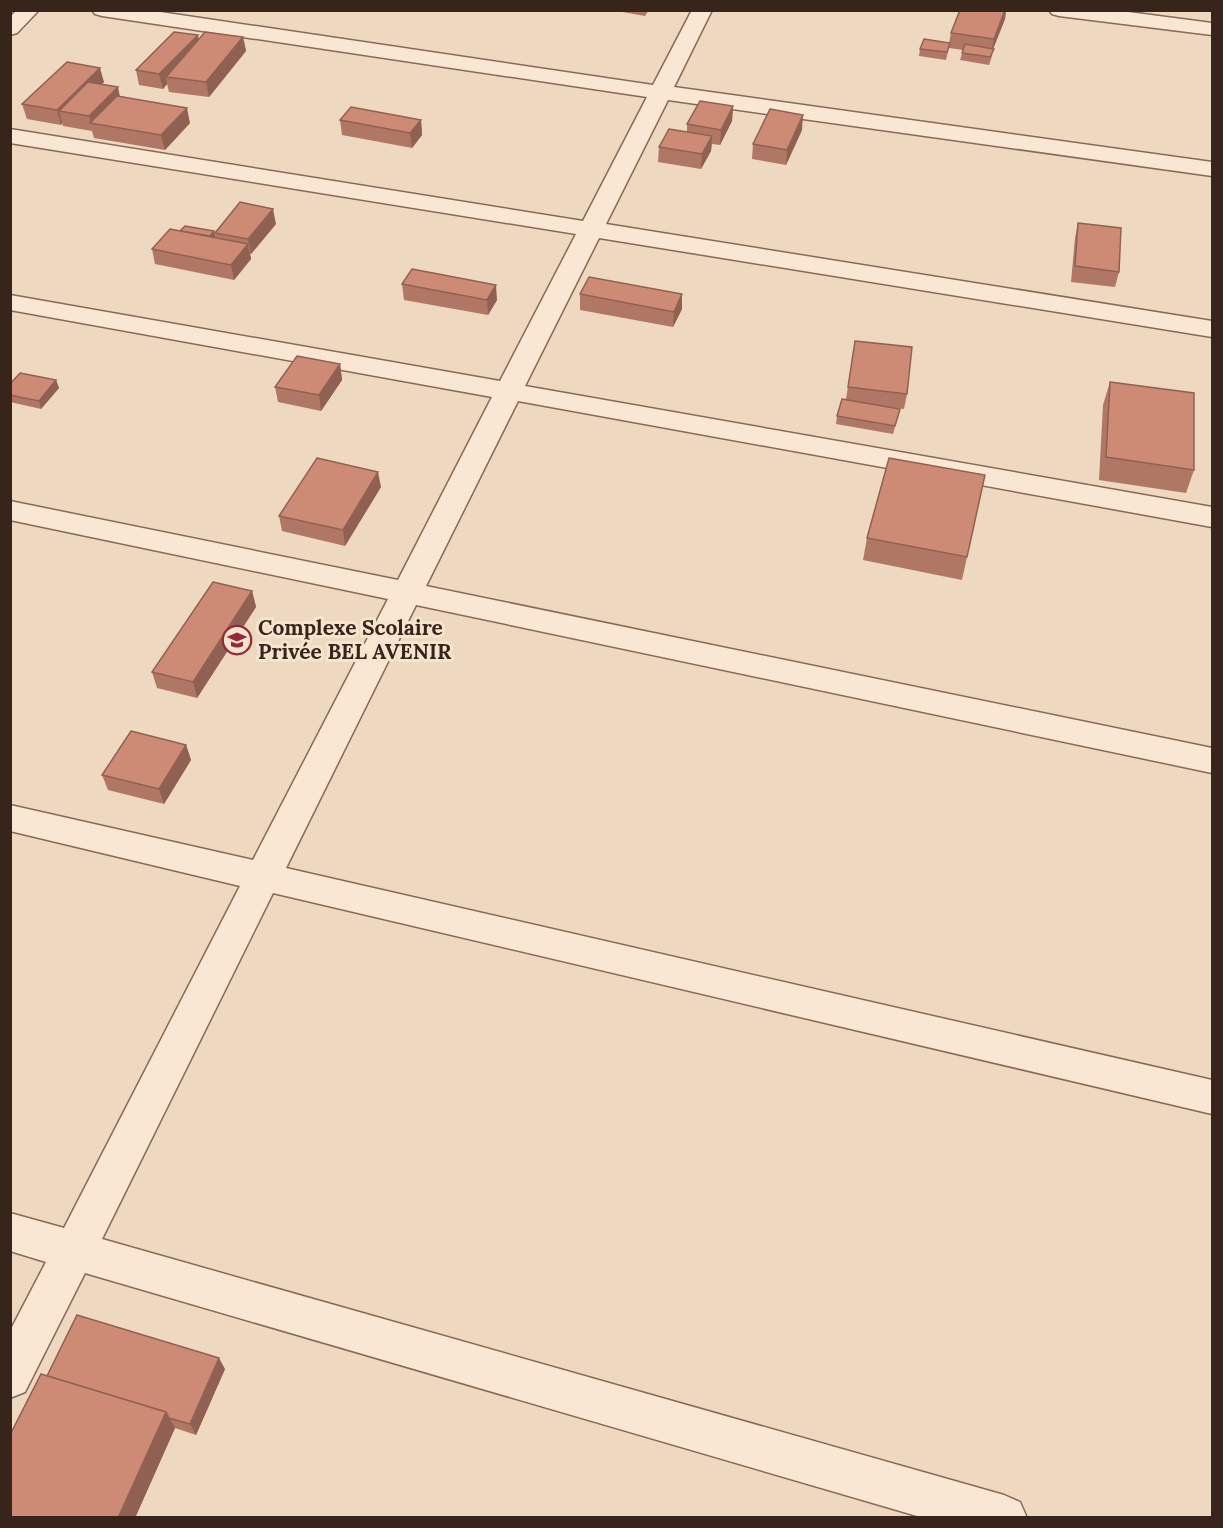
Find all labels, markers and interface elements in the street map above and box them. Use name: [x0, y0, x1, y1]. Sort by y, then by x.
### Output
place label: Complexe Scolaire Privée BEL AVENIR: [258, 614, 452, 665]
school or university icon: Complexe Scolaire Privée BEL AVENIR: [221, 624, 253, 656]

